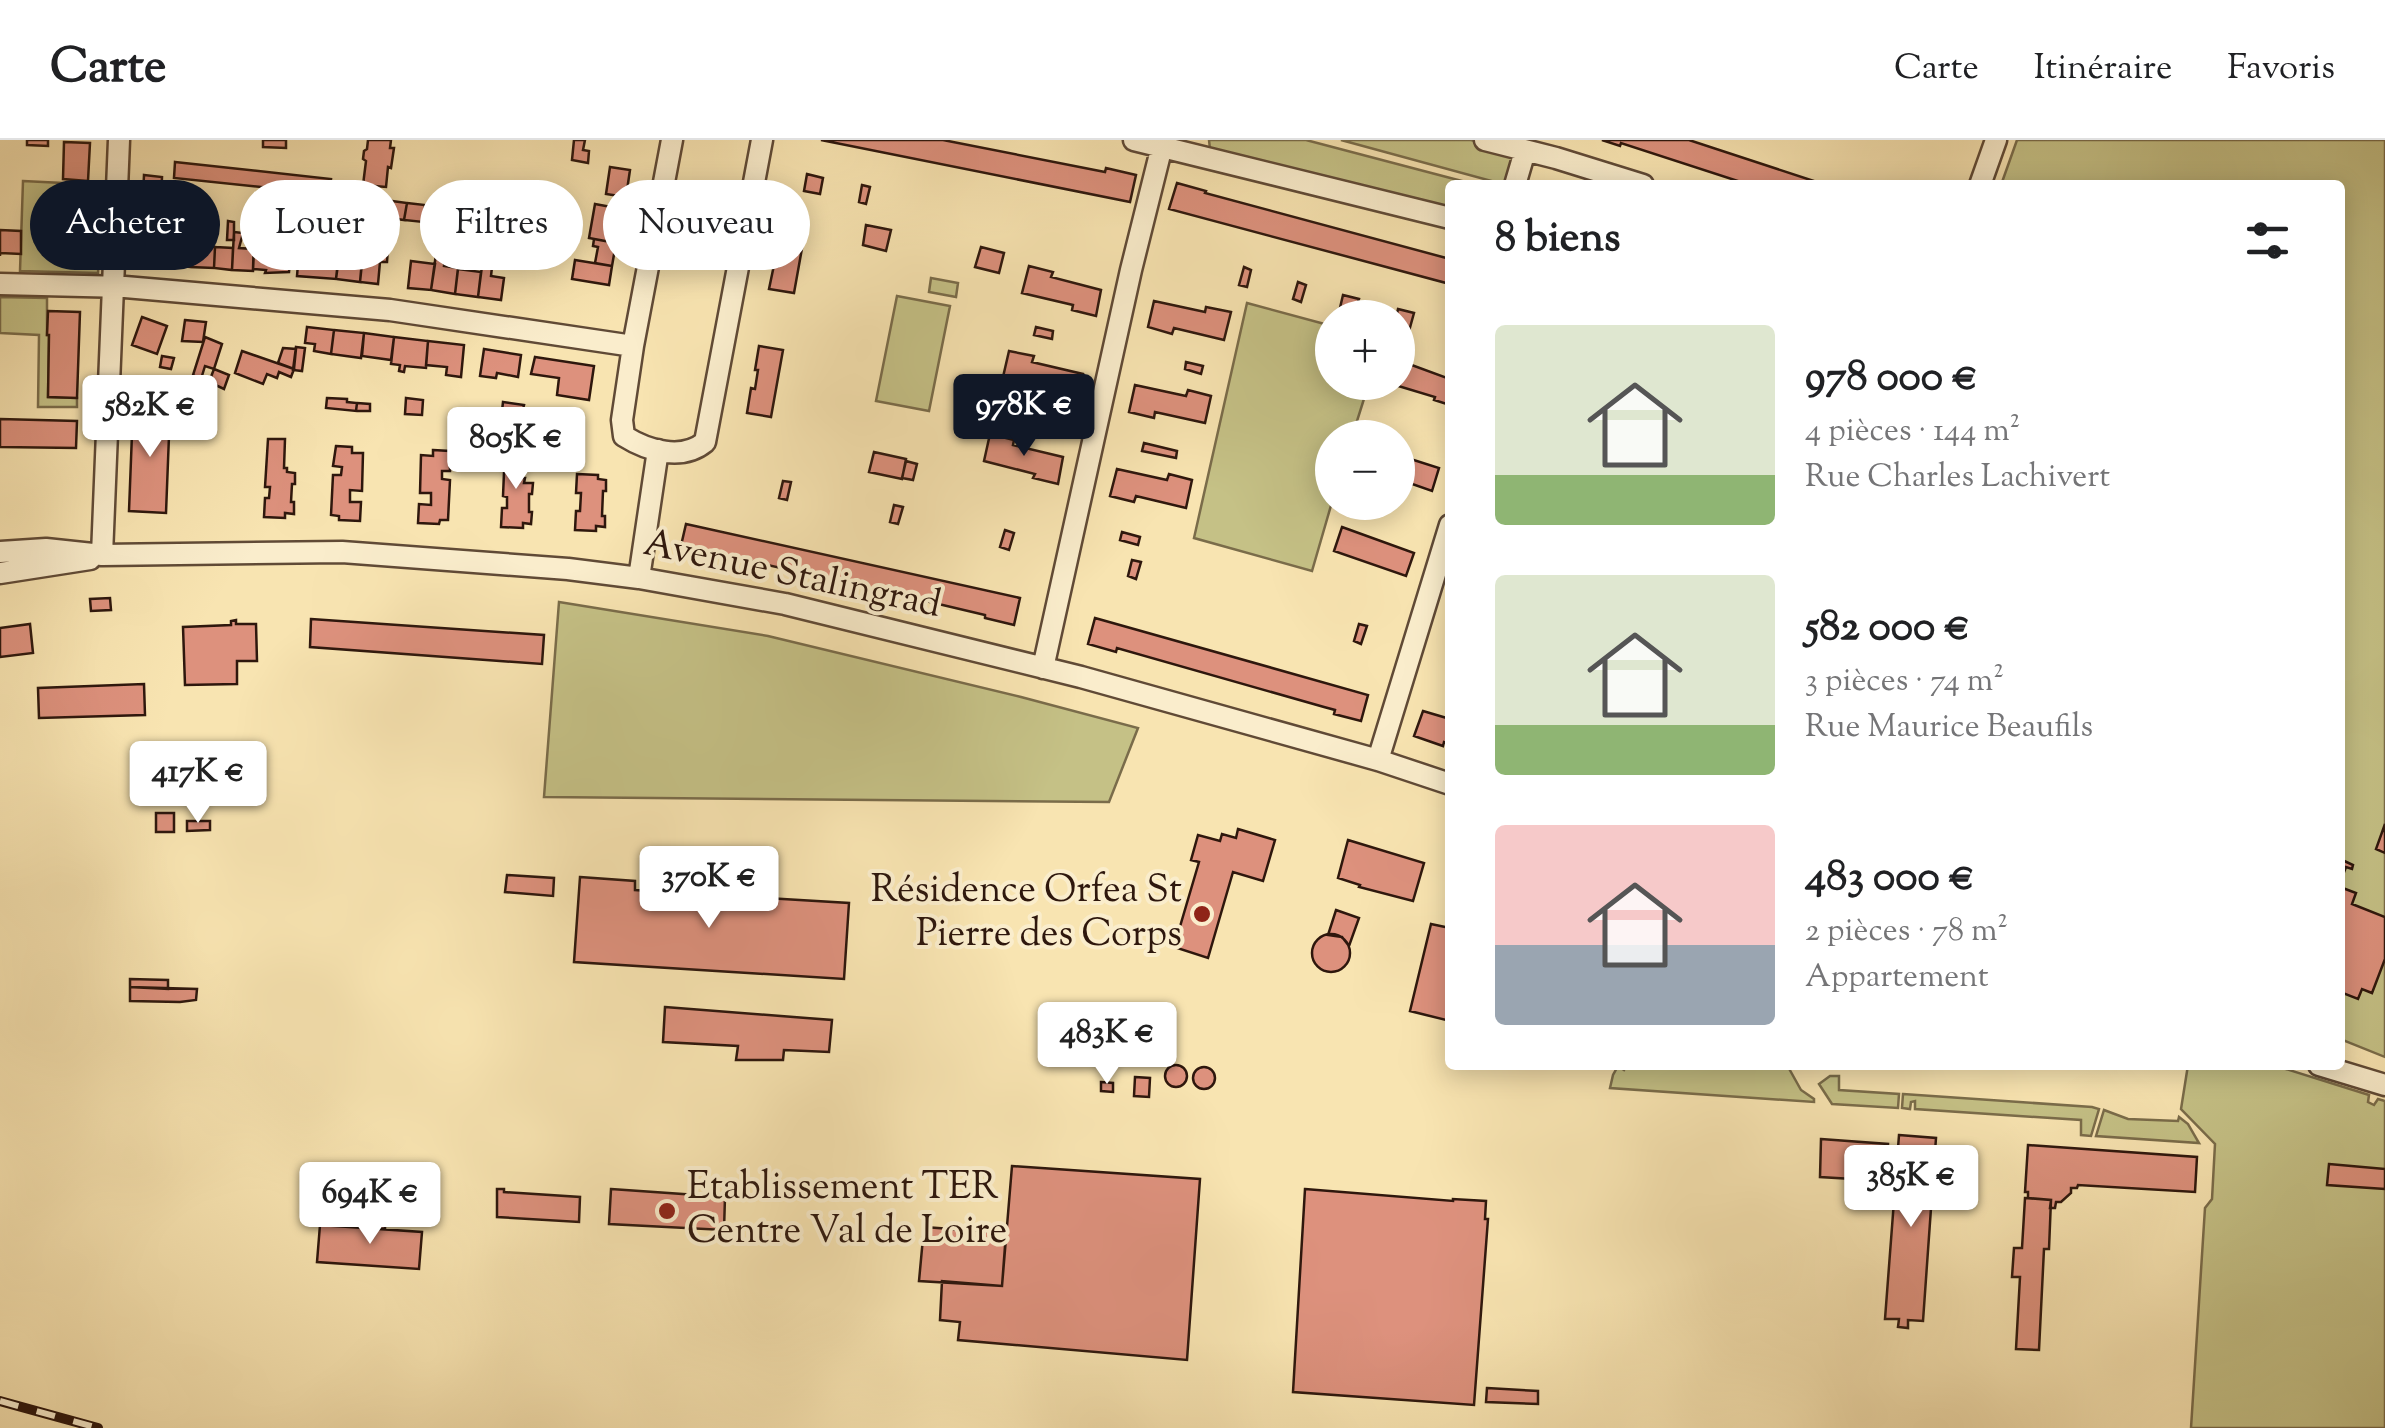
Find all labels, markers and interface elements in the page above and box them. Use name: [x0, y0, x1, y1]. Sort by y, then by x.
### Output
text: Carte: [50, 35, 166, 104]
text: Carte: [1894, 44, 1979, 95]
text: Itinéraire: [2034, 44, 2172, 95]
text: Favoris: [2227, 44, 2335, 95]
chip: Acheter: [30, 180, 220, 270]
chip: Louer: [240, 180, 400, 270]
chip: Filtres: [420, 180, 583, 270]
chip: Nouveau: [603, 180, 810, 270]
text: 8 biens: [1495, 210, 1621, 270]
icon: filters: [2240, 213, 2295, 268]
map controls: [1315, 300, 1415, 520]
button: +: [1315, 300, 1415, 400]
text: 978 000 €: [1805, 349, 1978, 409]
icon: home: [1575, 365, 1695, 485]
pin: 978K €: [943, 374, 1105, 459]
pin: 582K €: [69, 375, 231, 460]
text: 978K €: [975, 383, 1073, 429]
text: 582K €: [104, 384, 196, 430]
pin: 805K €: [435, 407, 597, 492]
text: 4 pièces · 144 m²: [1805, 409, 2020, 455]
text: 805K €: [469, 416, 563, 462]
button: −: [1315, 420, 1415, 520]
text: Rue Charles Lachivert: [1805, 455, 2110, 501]
street label: Avenue Stalingrad: [638, 518, 946, 634]
text: 582 000 €: [1805, 599, 1970, 659]
icon: home: [1575, 615, 1695, 735]
text: 3 pièces · 74 m²: [1805, 659, 2004, 705]
text: Rue Maurice Beaufils: [1805, 705, 2093, 751]
pin: 417K €: [117, 741, 279, 826]
text: 417K €: [152, 750, 244, 796]
pin: 370K €: [628, 846, 790, 931]
text: 483 000 €: [1805, 849, 1974, 909]
text: 370K €: [662, 855, 756, 901]
place label: Résidence Orfea St Pierre des Corps: [871, 865, 1182, 963]
icon: home: [1575, 865, 1695, 985]
marker: Résidence Orfea St Pierre des Corps: [1191, 903, 1213, 925]
text: 2 pièces · 78 m²: [1805, 909, 2008, 955]
text: Appartement: [1805, 955, 1989, 1001]
pin: 483K €: [1026, 1002, 1188, 1087]
text: 483K €: [1060, 1011, 1154, 1057]
pin: 385K €: [1830, 1145, 1992, 1230]
text: 385K €: [1866, 1154, 1956, 1200]
pin: 694K €: [289, 1162, 451, 1247]
place label: Etablissement TER Centre Val de Loire: [687, 1162, 1007, 1260]
text: 694K €: [321, 1171, 419, 1217]
marker: Etablissement TER Centre Val de Loire: [656, 1200, 678, 1222]

